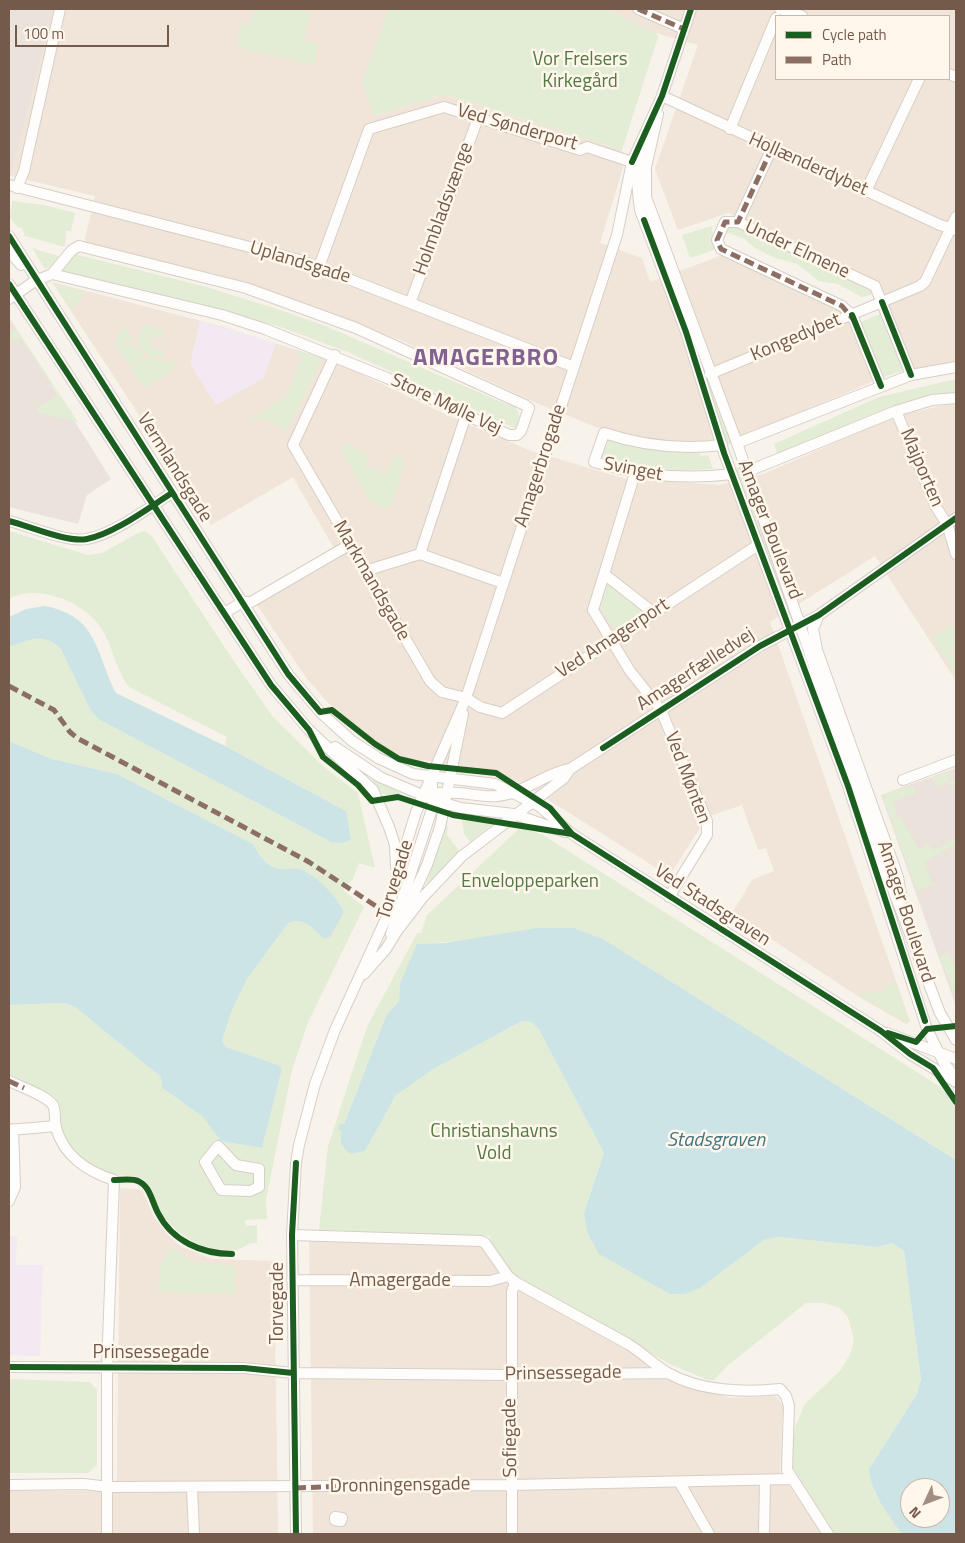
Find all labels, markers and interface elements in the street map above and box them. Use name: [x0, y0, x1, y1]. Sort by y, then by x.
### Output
scale bar: [18, 15, 171, 47]
legend: [775, 15, 950, 80]
text: 100 m: [23, 22, 64, 45]
text: Cycle path: [822, 23, 887, 46]
text: Path: [822, 48, 852, 71]
park label: Vor Frelsers Kirkegård: [532, 49, 628, 93]
street label: Ved Sønderport: [454, 100, 580, 156]
street label: Hollænderdybet: [745, 128, 871, 202]
street label: Holmbladsvænge: [409, 140, 479, 278]
street label: Under Elmene: [741, 216, 853, 284]
street label: Uplandsgade: [247, 237, 353, 289]
street label: Kongedybet: [748, 309, 844, 367]
district label: AMAGERBRO: [412, 345, 560, 373]
street label: Store Mølle Vej: [387, 369, 505, 441]
street label: Amagerbrogade: [510, 402, 572, 530]
street label: Vermlandsgade: [131, 409, 217, 527]
street label: Majporten: [894, 425, 948, 511]
street label: Svinget: [602, 453, 664, 487]
street label: Amager Boulevard: [732, 457, 806, 603]
street label: Markmandsgade: [328, 517, 414, 645]
street label: Ved Amagerport: [552, 594, 674, 684]
street label: Amagerfælledvej: [633, 624, 759, 716]
street label: Ved Mønten: [659, 729, 715, 827]
street label: Torvegade: [373, 837, 419, 923]
street label: Amager Boulevard: [871, 838, 939, 986]
street label: Ved Stadsgraven: [650, 860, 774, 952]
park label: Enveloppeparken: [461, 871, 599, 893]
park label: Christianshavns Vold: [430, 1121, 558, 1165]
water label: Stadsgraven: [667, 1129, 765, 1153]
street label: Torvegade: [267, 1262, 289, 1344]
street label: Amagergade: [349, 1270, 451, 1292]
street label: Prinsessegade: [93, 1342, 209, 1364]
street label: Prinsessegade: [504, 1362, 622, 1386]
street label: Sofiegade: [499, 1398, 523, 1478]
street label: Dronningensgade: [329, 1473, 471, 1499]
north arrow: [900, 1478, 950, 1528]
text: N: [903, 1502, 925, 1524]

